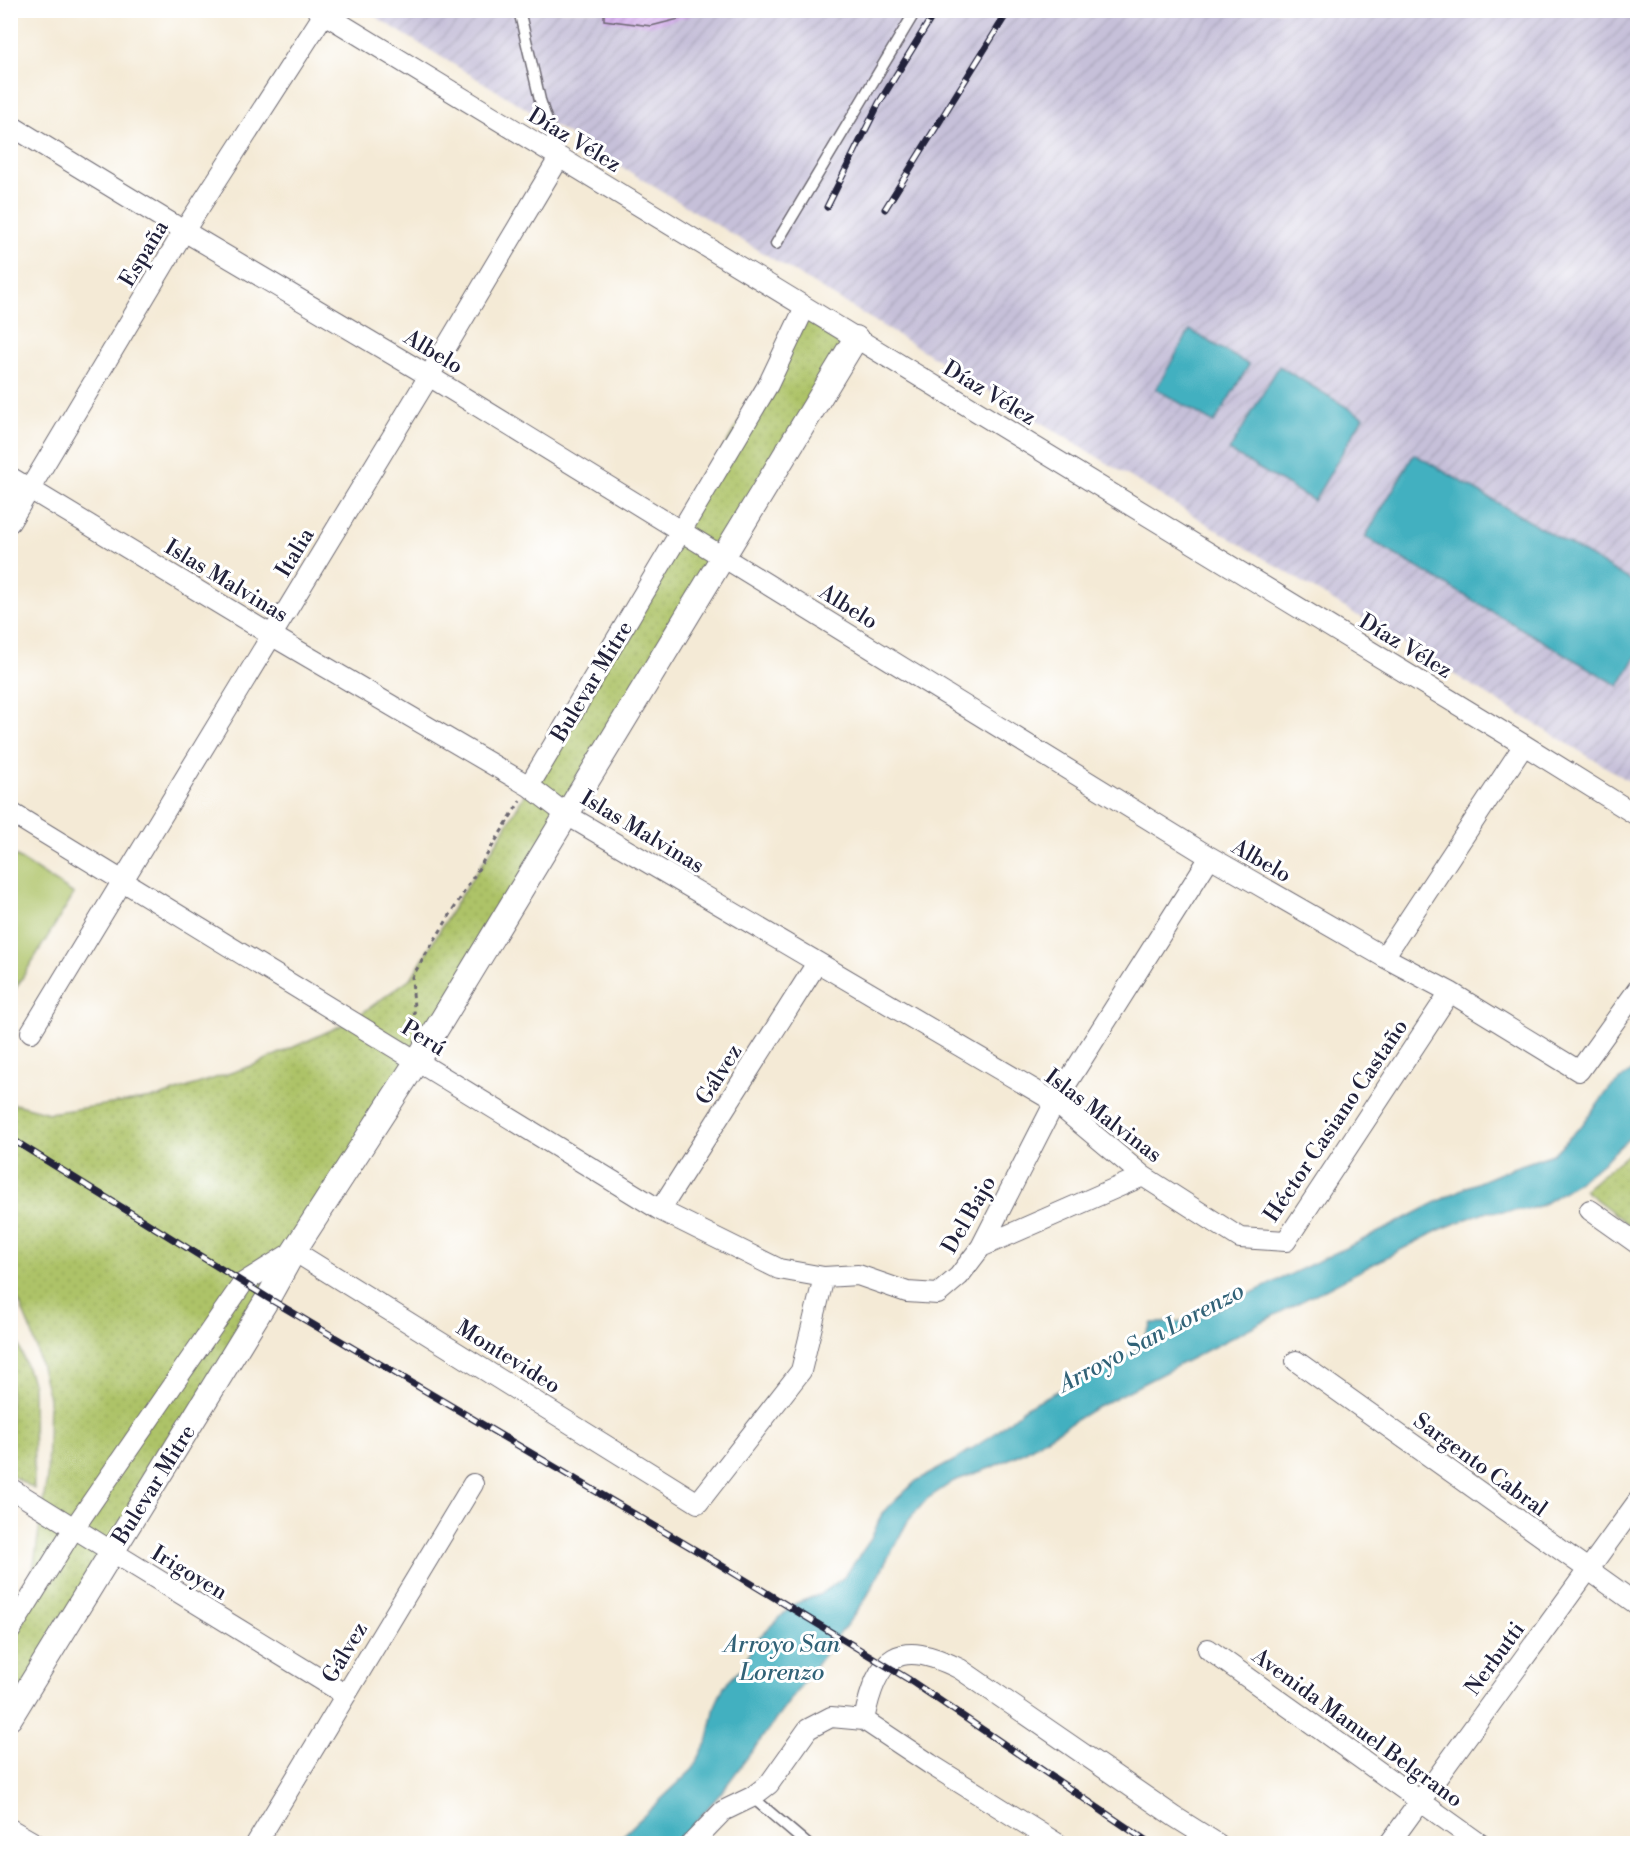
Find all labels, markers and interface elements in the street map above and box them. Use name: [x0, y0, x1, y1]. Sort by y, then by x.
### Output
street label: Díaz Vélez: [523, 102, 626, 179]
street label: España: [114, 215, 175, 292]
street label: Albelo: [398, 324, 468, 380]
street label: Díaz Vélez: [938, 355, 1041, 432]
street label: Italia: [270, 523, 321, 582]
street label: Islas Malvinas: [160, 534, 293, 629]
street label: Albelo: [813, 578, 883, 636]
street label: Díaz Vélez: [1354, 608, 1457, 685]
street label: Bulevar Mitre: [545, 616, 639, 748]
street label: Islas Malvinas: [576, 785, 709, 880]
street label: Albelo: [1226, 833, 1296, 889]
street label: Perú: [396, 1014, 451, 1063]
street label: Héctor Casiano Castaño: [1258, 1014, 1414, 1227]
street label: Gálvez: [690, 1040, 748, 1110]
street label: Islas Malvinas: [1039, 1064, 1167, 1169]
street label: Del Bajo: [936, 1171, 1002, 1258]
water label: Arroyo San Lorenzo: [1051, 1276, 1250, 1401]
street label: Montevideo: [451, 1315, 565, 1400]
street label: Sargento Cabral: [1408, 1408, 1553, 1523]
street label: Bulevar Mitre: [106, 1420, 202, 1551]
street label: Irigoyen: [147, 1540, 232, 1606]
street label: Gálvez: [317, 1617, 374, 1688]
street label: Nerbutti: [1459, 1617, 1531, 1701]
water label: Arroyo San Lorenzo: [721, 1630, 841, 1688]
street label: Avenida Manuel Belgrano: [1246, 1642, 1468, 1814]

